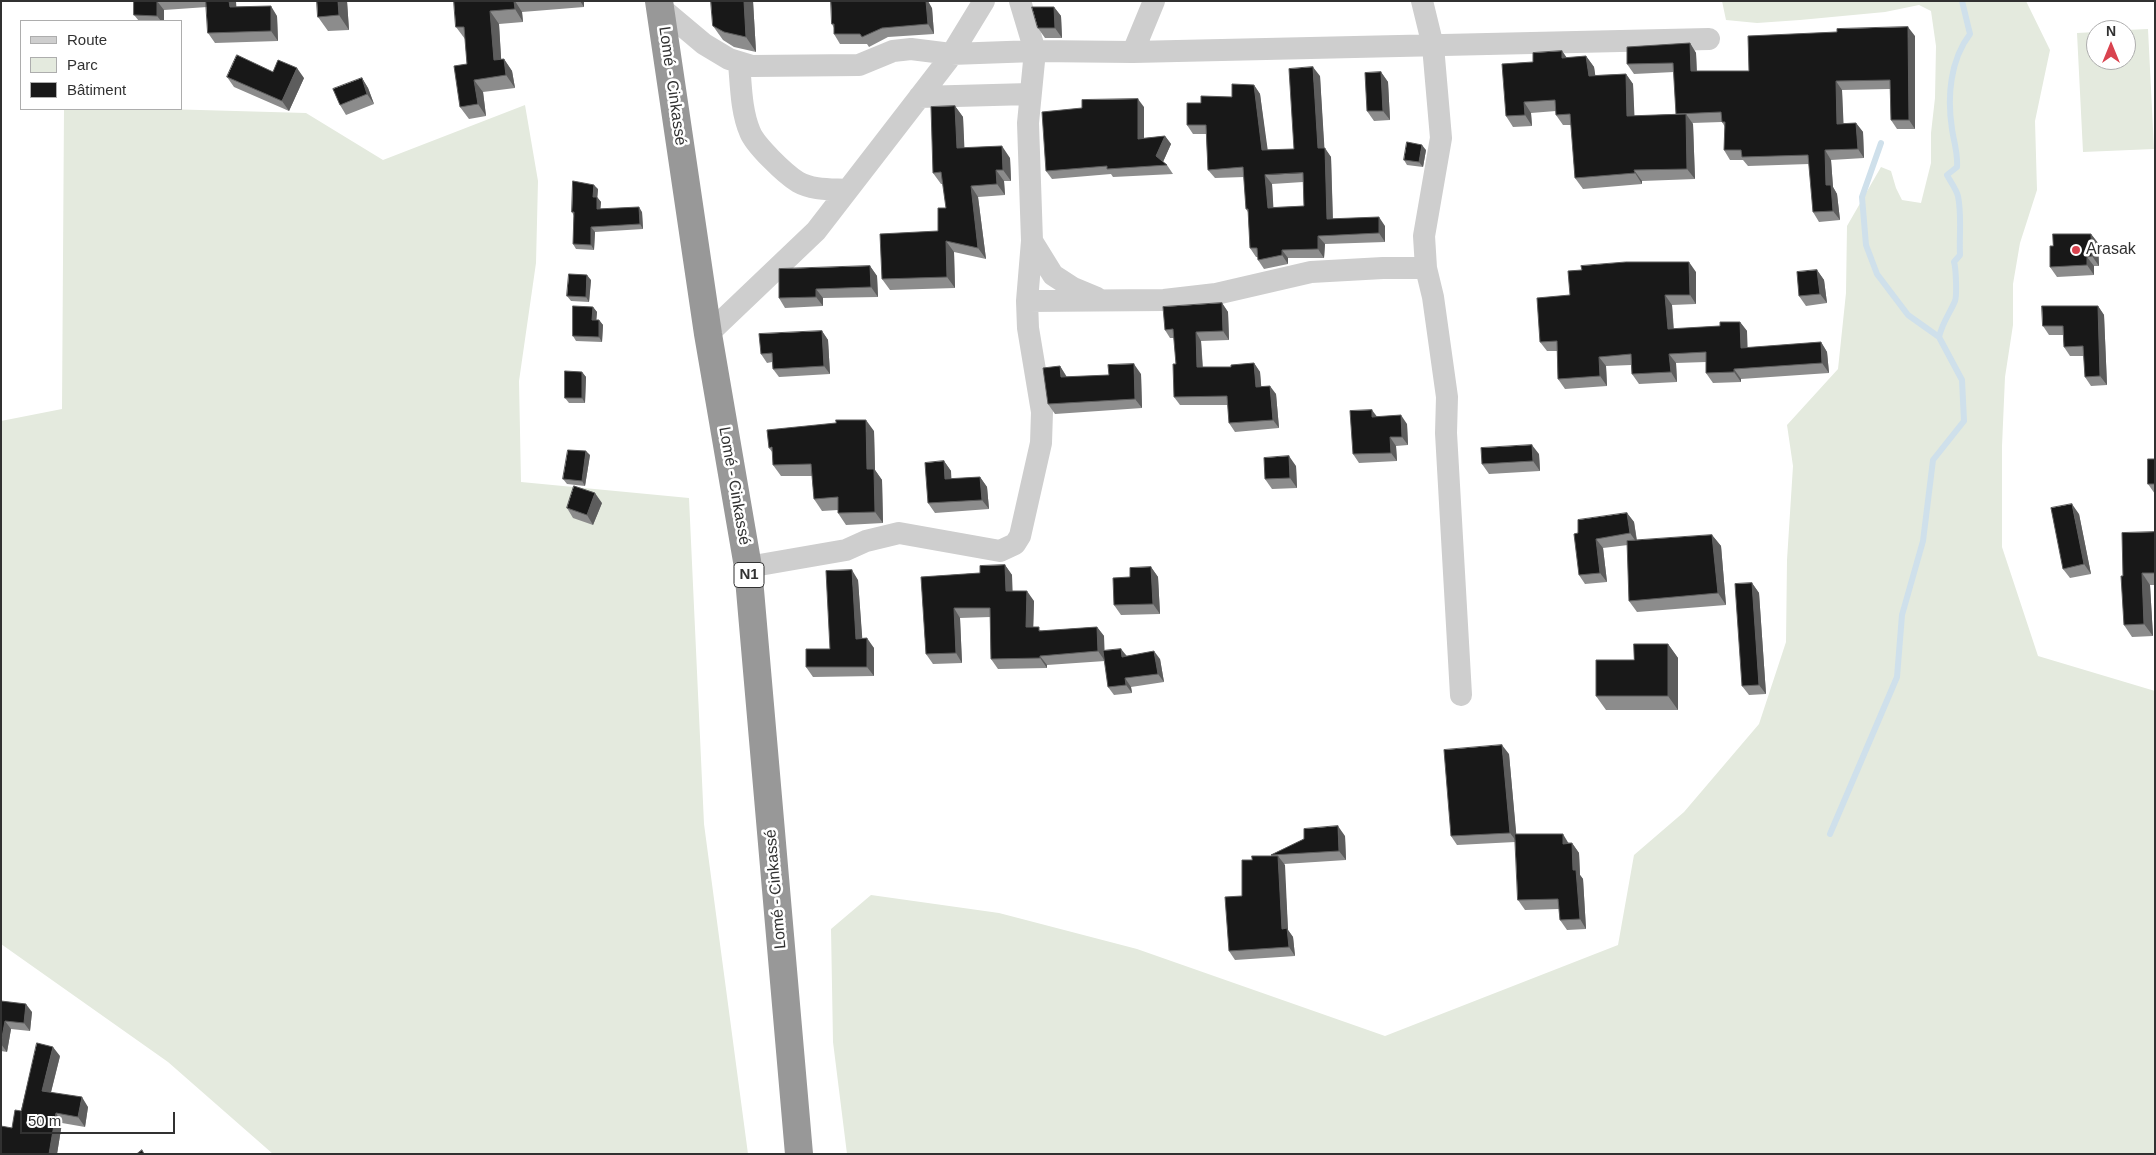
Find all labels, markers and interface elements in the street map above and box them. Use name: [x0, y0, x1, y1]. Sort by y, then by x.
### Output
legend: [20, 20, 182, 110]
north arrow: [2086, 20, 2136, 70]
text: N: [2106, 23, 2116, 39]
street label: Lomé - Cinkassé: [654, 25, 690, 147]
text: Route: [67, 31, 107, 48]
text: Parc: [67, 56, 98, 73]
text: Bâtiment: [67, 81, 126, 98]
place label: Arasak: [2086, 240, 2136, 260]
marker: Arasak: [2070, 244, 2082, 256]
street label: Lomé - Cinkassé: [714, 425, 754, 547]
road number: N1: [734, 562, 764, 588]
street label: Lomé - Cinkassé: [761, 828, 791, 950]
scale bar: [22, 1102, 178, 1134]
text: 50 m: [28, 1112, 61, 1129]

